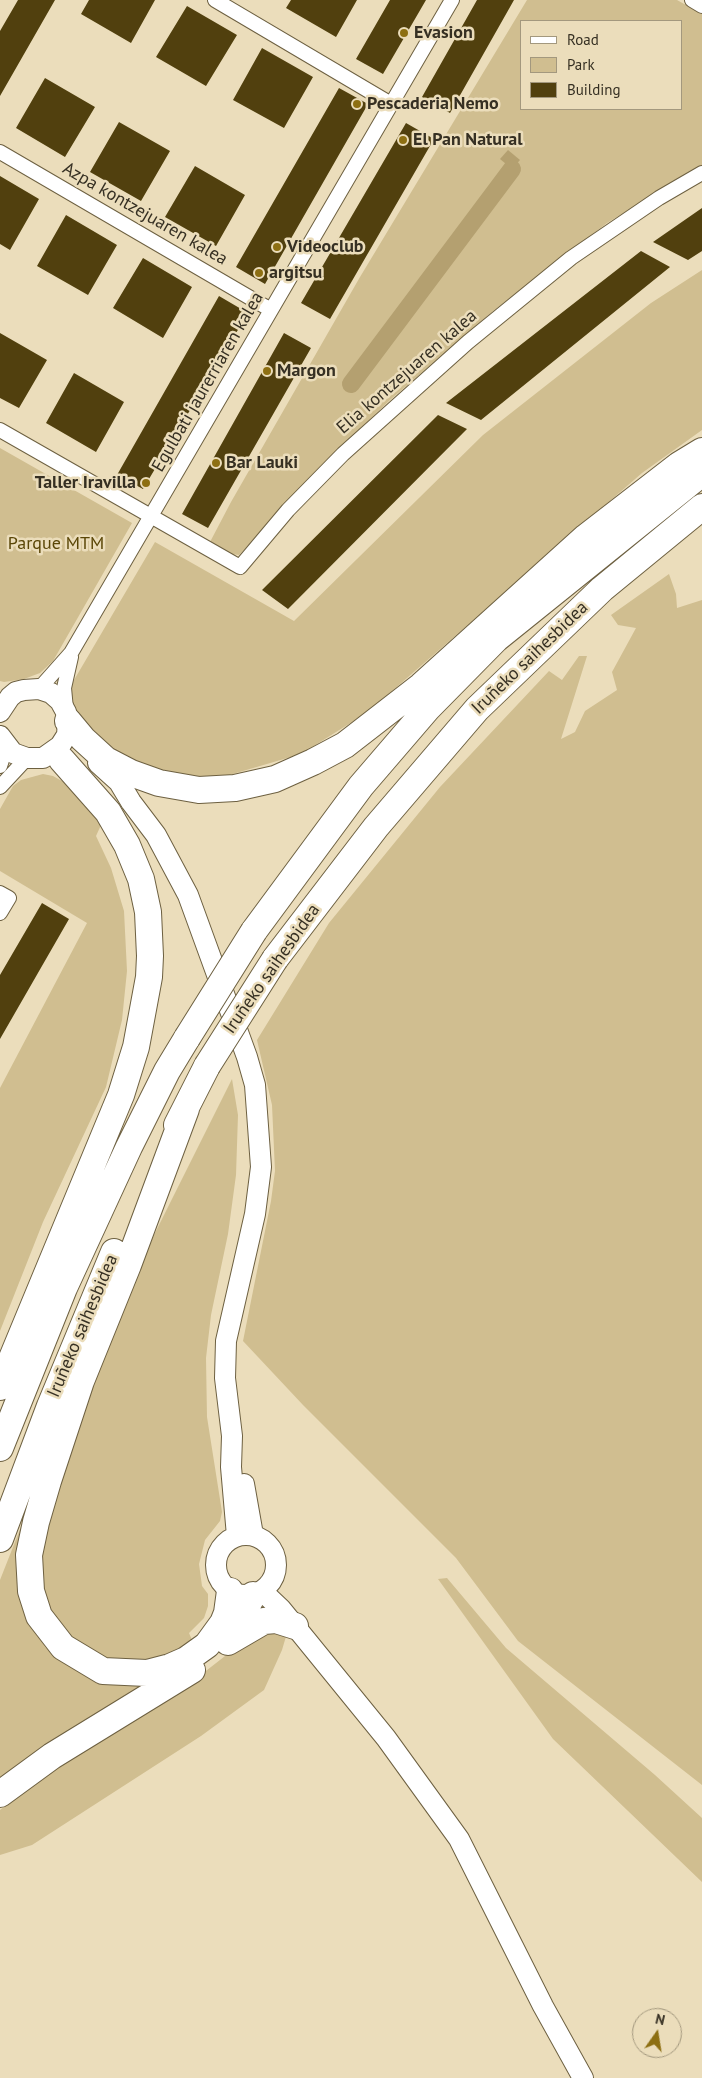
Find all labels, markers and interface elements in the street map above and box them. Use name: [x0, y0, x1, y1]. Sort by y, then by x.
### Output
legend: [520, 20, 682, 110]
place label: Evasion: [414, 22, 473, 44]
marker: Evasion: [398, 27, 410, 39]
text: Road: [567, 30, 599, 49]
text: Park: [567, 55, 595, 74]
text: Building: [567, 80, 621, 99]
place label: Pescaderia Nemo: [367, 93, 499, 115]
marker: Pescaderia Nemo: [351, 98, 363, 110]
place label: El Pan Natural: [413, 129, 523, 151]
marker: El Pan Natural: [397, 134, 409, 146]
street label: Azpa kontzejuaren kalea: [59, 158, 231, 270]
place label: Videoclub: [287, 236, 364, 258]
marker: Videoclub: [271, 241, 283, 253]
place label: argitsu: [269, 262, 322, 284]
marker: argitsu: [253, 267, 265, 279]
street label: Egulbati jaurerriaren kalea: [148, 288, 268, 476]
street label: Elia kontzejuaren kalea: [333, 305, 481, 439]
place label: Margon: [277, 360, 336, 382]
marker: Margon: [261, 365, 273, 377]
place label: Bar Lauki: [226, 452, 298, 474]
marker: Bar Lauki: [210, 457, 222, 469]
place label: Taller Iravilla: [35, 472, 136, 494]
marker: Taller Iravilla: [140, 477, 152, 489]
park label: Parque MTM: [8, 533, 104, 555]
street label: Iruñeko saihesbidea: [467, 597, 593, 719]
street label: Iruñeko saihesbidea: [219, 900, 325, 1038]
street label: Iruñeko saihesbidea: [43, 1251, 123, 1401]
north arrow: [632, 2008, 682, 2058]
text: N: [654, 2010, 667, 2029]

